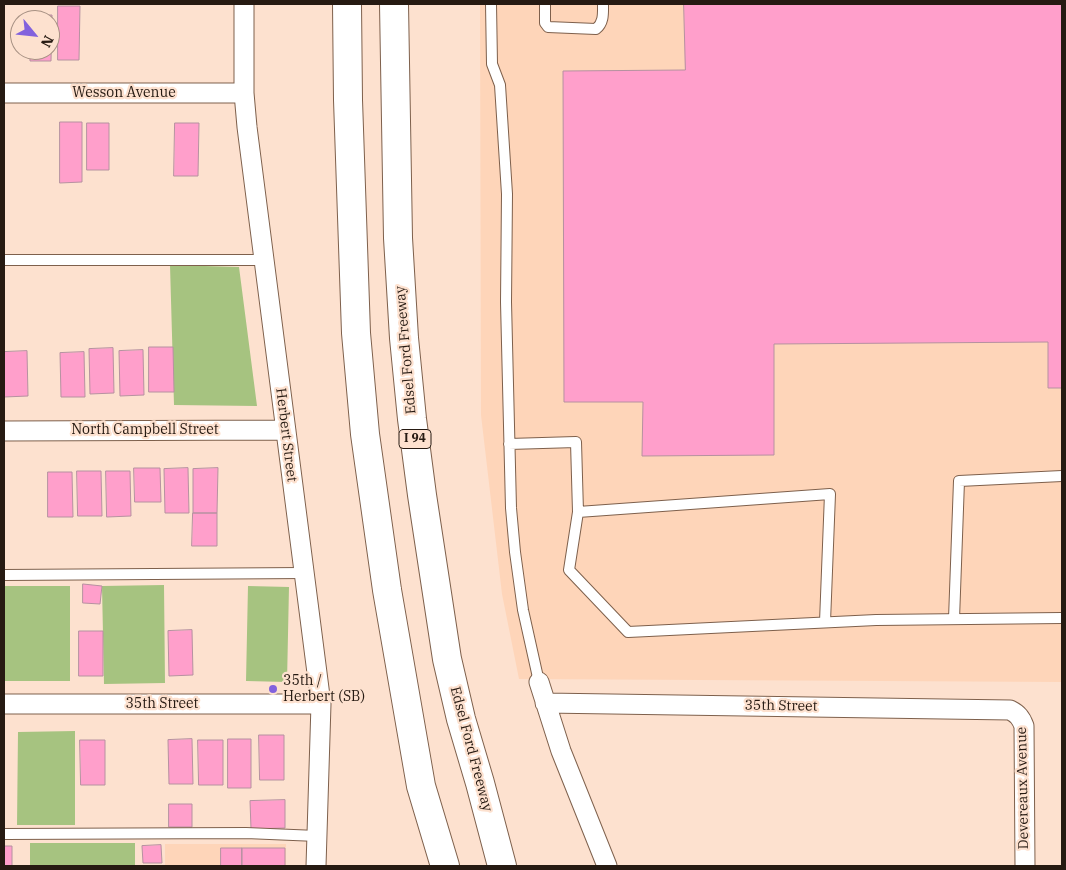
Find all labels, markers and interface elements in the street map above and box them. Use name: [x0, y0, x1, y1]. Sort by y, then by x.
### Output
north arrow: [10, 10, 60, 60]
text: N: [37, 32, 58, 51]
street label: Wesson Avenue: [72, 85, 176, 101]
street label: Edsel Ford Freeway: [392, 285, 420, 415]
street label: Herbert Street: [272, 387, 300, 483]
street label: North Campbell Street: [71, 422, 219, 438]
road number: I 94: [399, 429, 431, 448]
place label: 35th / Herbert (SB): [283, 673, 365, 706]
marker: 35th / Herbert (SB): [267, 683, 279, 695]
street label: Edsel Ford Freeway: [446, 685, 496, 813]
street label: 35th Street: [125, 696, 199, 712]
street label: 35th Street: [744, 697, 818, 715]
street label: Devereaux Avenue: [1014, 727, 1032, 849]

